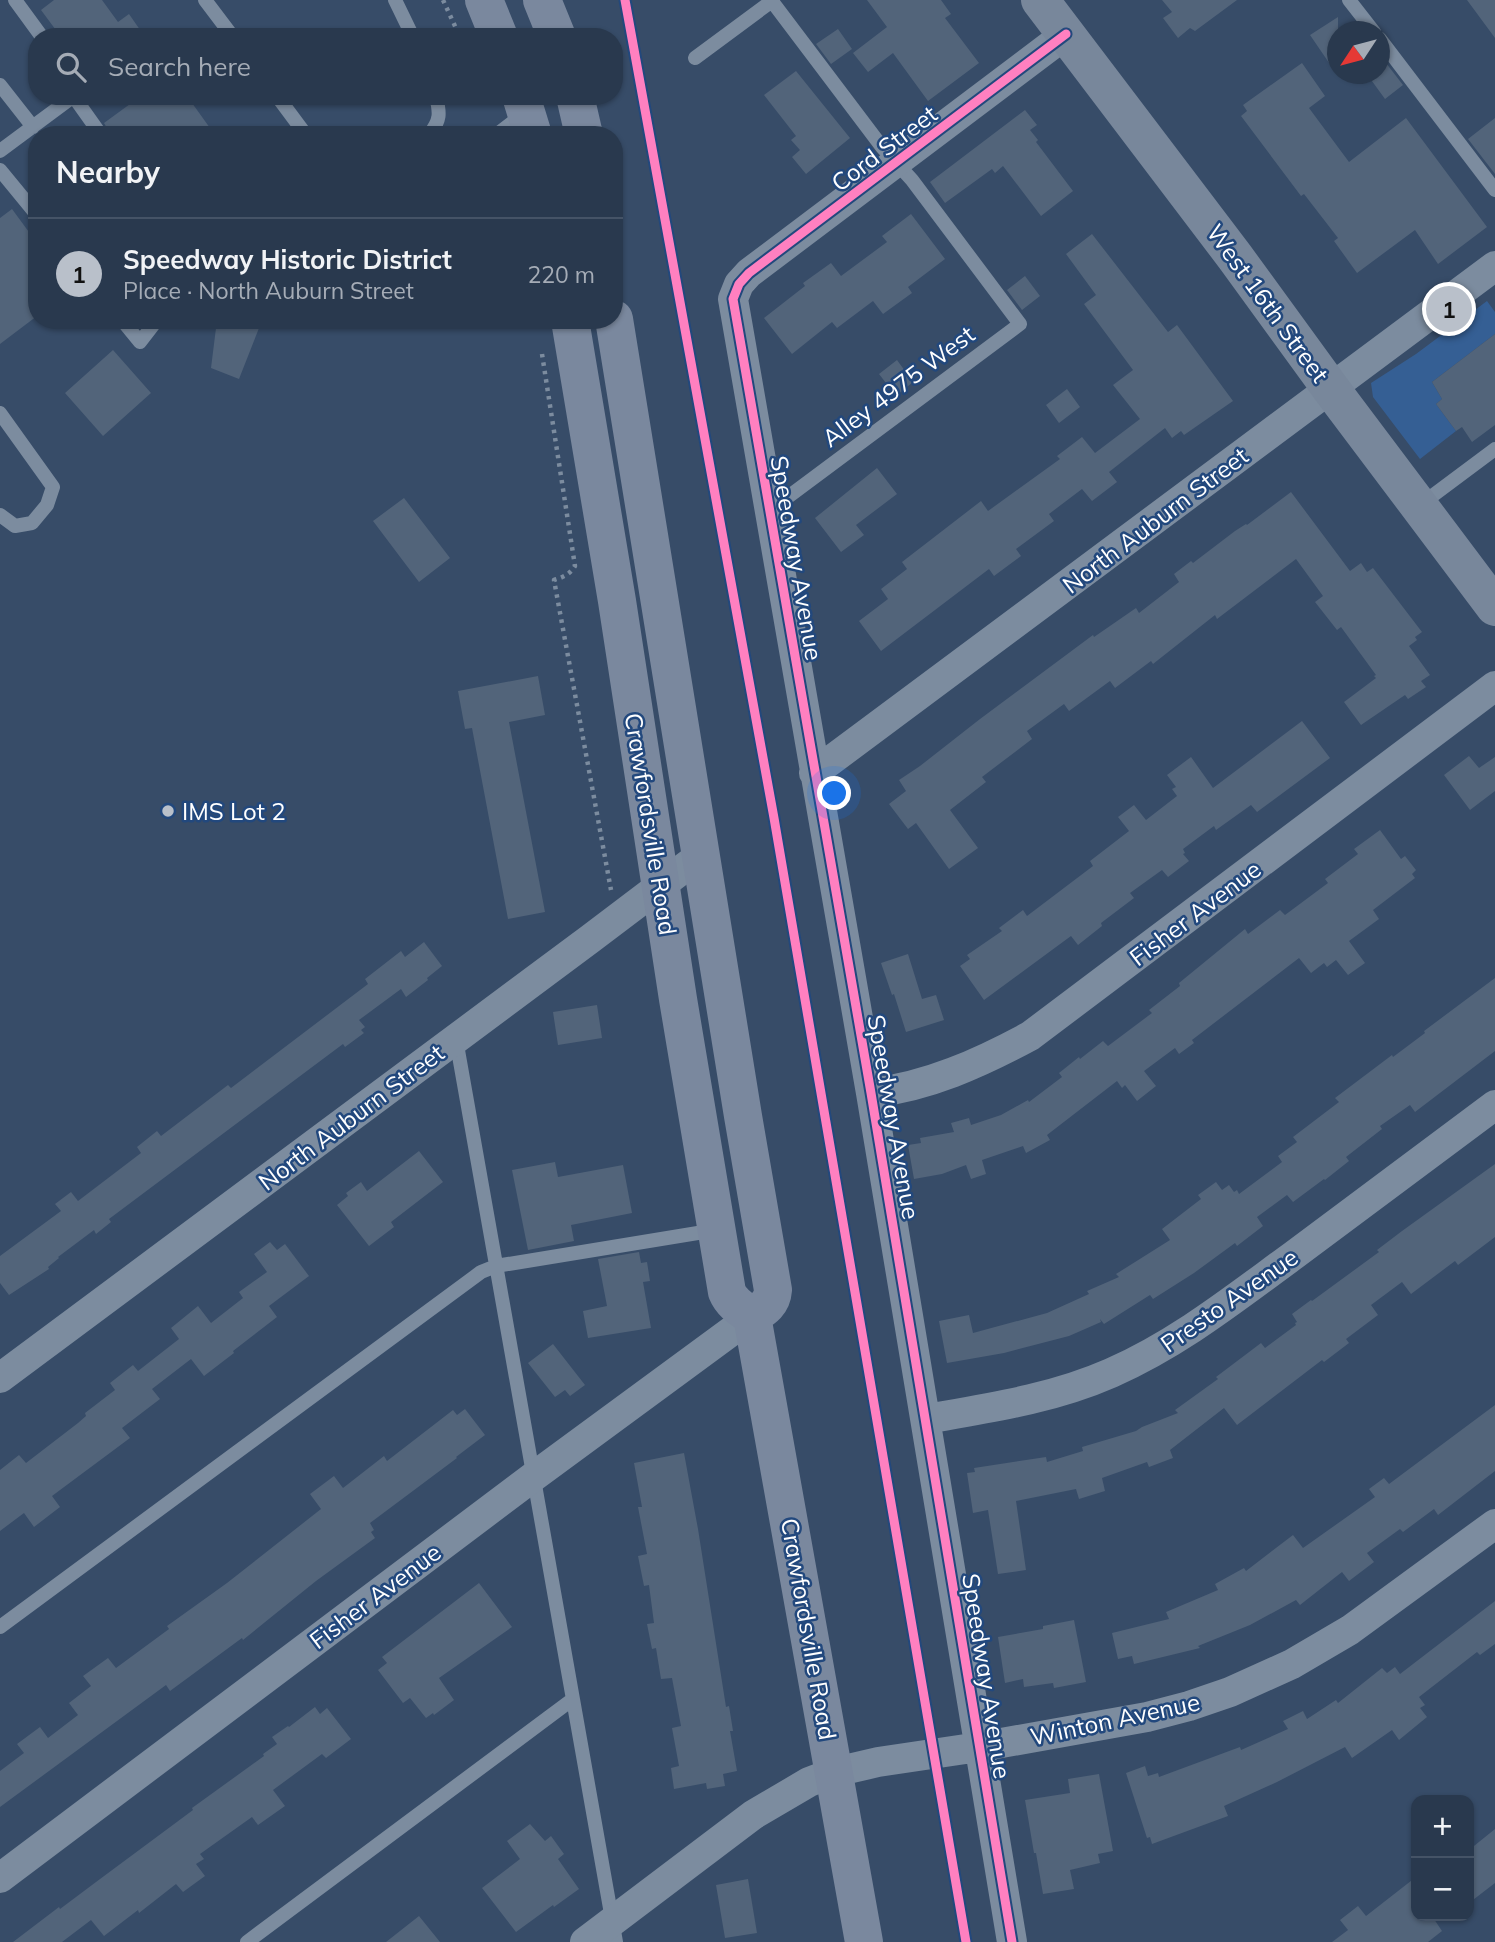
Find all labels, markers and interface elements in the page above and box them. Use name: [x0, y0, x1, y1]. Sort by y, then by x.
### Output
north arrow: [1327, 21, 1390, 84]
search box: [28, 28, 623, 105]
icon: search: [52, 48, 90, 86]
text: Search here: [108, 50, 251, 83]
street label: Cord Street: [825, 98, 943, 198]
text: Nearby: [56, 153, 160, 191]
street label: West 16th Street: [1200, 218, 1336, 388]
text: Speedway Historic District: [123, 243, 452, 276]
text: 1: [72, 260, 86, 289]
text: 220 m: [527, 260, 595, 289]
text: Place · North Auburn Street: [123, 276, 414, 305]
pin: 1: [1426, 283, 1472, 335]
street label: Alley 4975 West: [816, 319, 980, 453]
street label: North Auburn Street: [1056, 440, 1254, 600]
street label: Speedway Avenue: [764, 453, 830, 663]
street label: Crawfordsville Road: [619, 711, 683, 937]
your location: [817, 776, 851, 810]
place label: IMS Lot 2: [182, 796, 286, 826]
marker: IMS Lot 2: [160, 803, 176, 819]
street label: Fisher Avenue: [1123, 854, 1267, 972]
street label: Speedway Avenue: [861, 1012, 927, 1222]
street label: North Auburn Street: [252, 1037, 450, 1197]
street label: Presto Avenue: [1155, 1242, 1303, 1358]
street label: Crawfordsville Road: [775, 1516, 843, 1742]
street label: Fisher Avenue: [303, 1537, 447, 1655]
street label: Speedway Avenue: [956, 1571, 1018, 1781]
street label: Winton Avenue: [1028, 1686, 1202, 1752]
map controls: [1411, 1795, 1474, 1921]
button: +: [1411, 1795, 1474, 1858]
button: −: [1411, 1858, 1474, 1921]

